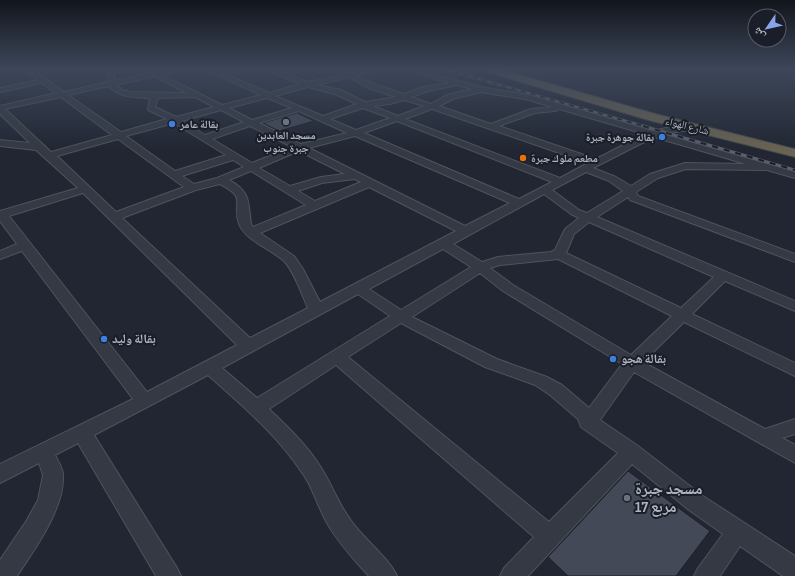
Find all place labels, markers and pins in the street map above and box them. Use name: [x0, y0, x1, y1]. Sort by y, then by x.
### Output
marker: مسجد العابدين جبرة جنوب: [281, 117, 291, 127]
place label: بقالة عامر: [179, 118, 218, 131]
marker: بقالة عامر: [167, 119, 177, 129]
place label: مسجد العابدين جبرة جنوب: [256, 129, 316, 155]
place label: بقالة جوهرة جبرة: [586, 131, 654, 144]
marker: بقالة جوهرة جبرة: [657, 132, 667, 142]
place label: مطعم ملوك جبرة: [531, 152, 598, 166]
marker: مطعم ملوك جبرة: [518, 153, 528, 163]
place label: بقالة وليد: [112, 331, 156, 347]
marker: بقالة وليد: [99, 334, 109, 344]
place label: بقالة هجو: [621, 351, 667, 367]
marker: بقالة هجو: [608, 354, 618, 364]
place label: مسجد جبرة مربع 17: [635, 480, 703, 517]
marker: مسجد جبرة مربع 17: [622, 493, 632, 503]

